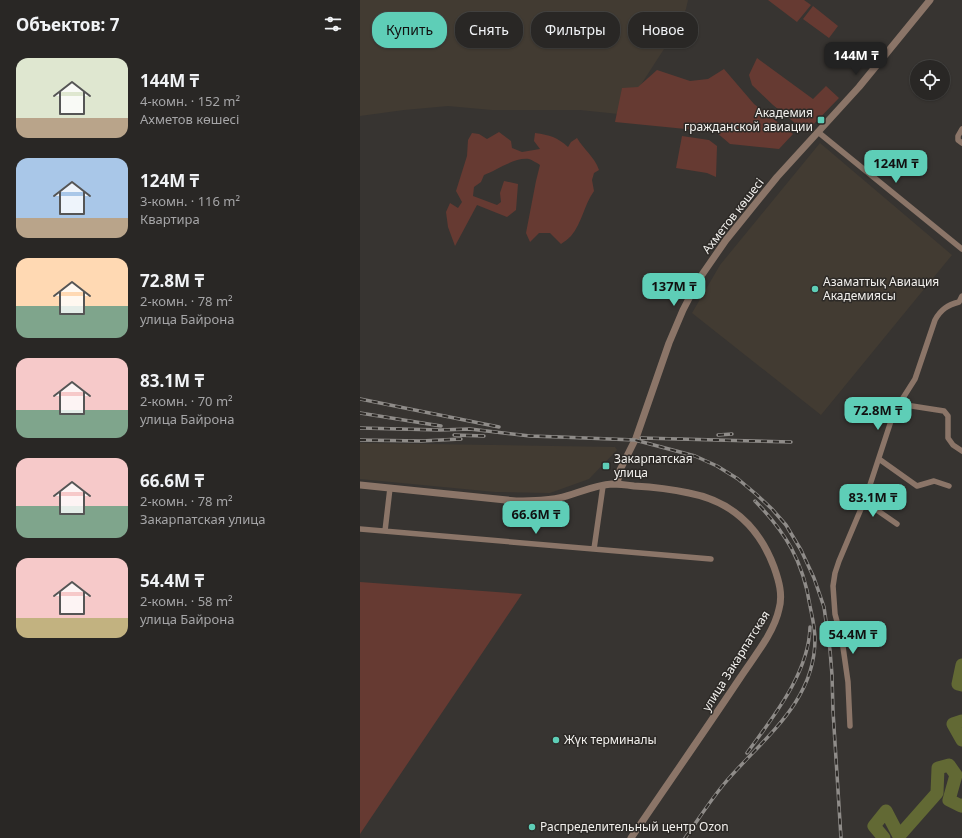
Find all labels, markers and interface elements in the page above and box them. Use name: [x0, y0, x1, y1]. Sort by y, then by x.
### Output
chip: Купить: [372, 12, 447, 48]
chip: Снять: [455, 12, 523, 48]
chip: Фильтры: [531, 12, 620, 48]
chip: Новое: [628, 12, 698, 48]
text: Объектов: 7: [16, 13, 119, 36]
icon: filters: [322, 13, 344, 35]
pin: 144M ₸: [823, 42, 889, 76]
text: 144M ₸: [833, 46, 879, 64]
map controls: [910, 60, 950, 100]
button: locate: [910, 60, 950, 100]
text: 144M ₸: [140, 69, 199, 92]
icon: home: [48, 74, 96, 122]
text: 4-комн. · 152 m²: [140, 92, 240, 110]
place label: Академия гражданской авиации: [684, 104, 813, 135]
text: Ахметов көшесі: [140, 110, 239, 128]
marker: Академия гражданской авиации: [816, 115, 826, 125]
pin: 124M ₸: [863, 150, 929, 184]
text: 124M ₸: [873, 154, 919, 172]
text: 124M ₸: [140, 169, 199, 192]
icon: home: [48, 174, 96, 222]
street label: Ахметов көшесі: [698, 174, 768, 257]
text: 3-комн. · 116 m²: [140, 192, 240, 210]
text: Квартира: [140, 210, 200, 228]
text: 72.8M ₸: [140, 269, 204, 292]
pin: 137M ₸: [641, 273, 707, 307]
place label: Азаматтық Авиация Академиясы: [823, 273, 939, 304]
icon: home: [48, 274, 96, 322]
text: 137M ₸: [651, 277, 697, 295]
marker: Азаматтық Авиация Академиясы: [810, 284, 820, 294]
text: 2-комн. · 78 m²: [140, 292, 233, 310]
text: улица Байрона: [140, 310, 234, 328]
text: 83.1M ₸: [140, 369, 204, 392]
icon: home: [48, 374, 96, 422]
text: 2-комн. · 70 m²: [140, 392, 233, 410]
pin: 72.8M ₸: [841, 397, 915, 431]
text: 72.8M ₸: [853, 401, 903, 419]
text: улица Байрона: [140, 410, 234, 428]
place label: Закарпатская улица: [614, 450, 693, 481]
marker: Закарпатская улица: [601, 461, 611, 471]
text: 66.6M ₸: [140, 469, 204, 492]
icon: home: [48, 474, 96, 522]
pin: 83.1M ₸: [836, 484, 910, 518]
text: 83.1M ₸: [848, 488, 898, 506]
text: 2-комн. · 78 m²: [140, 492, 233, 510]
pin: 66.6M ₸: [499, 501, 573, 535]
text: 66.6M ₸: [511, 505, 561, 523]
text: Закарпатская улица: [140, 510, 265, 528]
text: 54.4M ₸: [140, 569, 204, 592]
icon: home: [48, 574, 96, 622]
text: 2-комн. · 58 m²: [140, 592, 233, 610]
street label: улица Закарпатская: [698, 607, 773, 714]
text: улица Байрона: [140, 610, 234, 628]
pin: 54.4M ₸: [816, 621, 890, 655]
text: 54.4M ₸: [828, 625, 878, 643]
place label: Жүк терминалы: [564, 731, 657, 748]
marker: Жүк терминалы: [551, 735, 561, 745]
place label: Распределительный центр Ozon: [540, 818, 729, 835]
marker: Распределительный центр Ozon: [527, 822, 537, 832]

